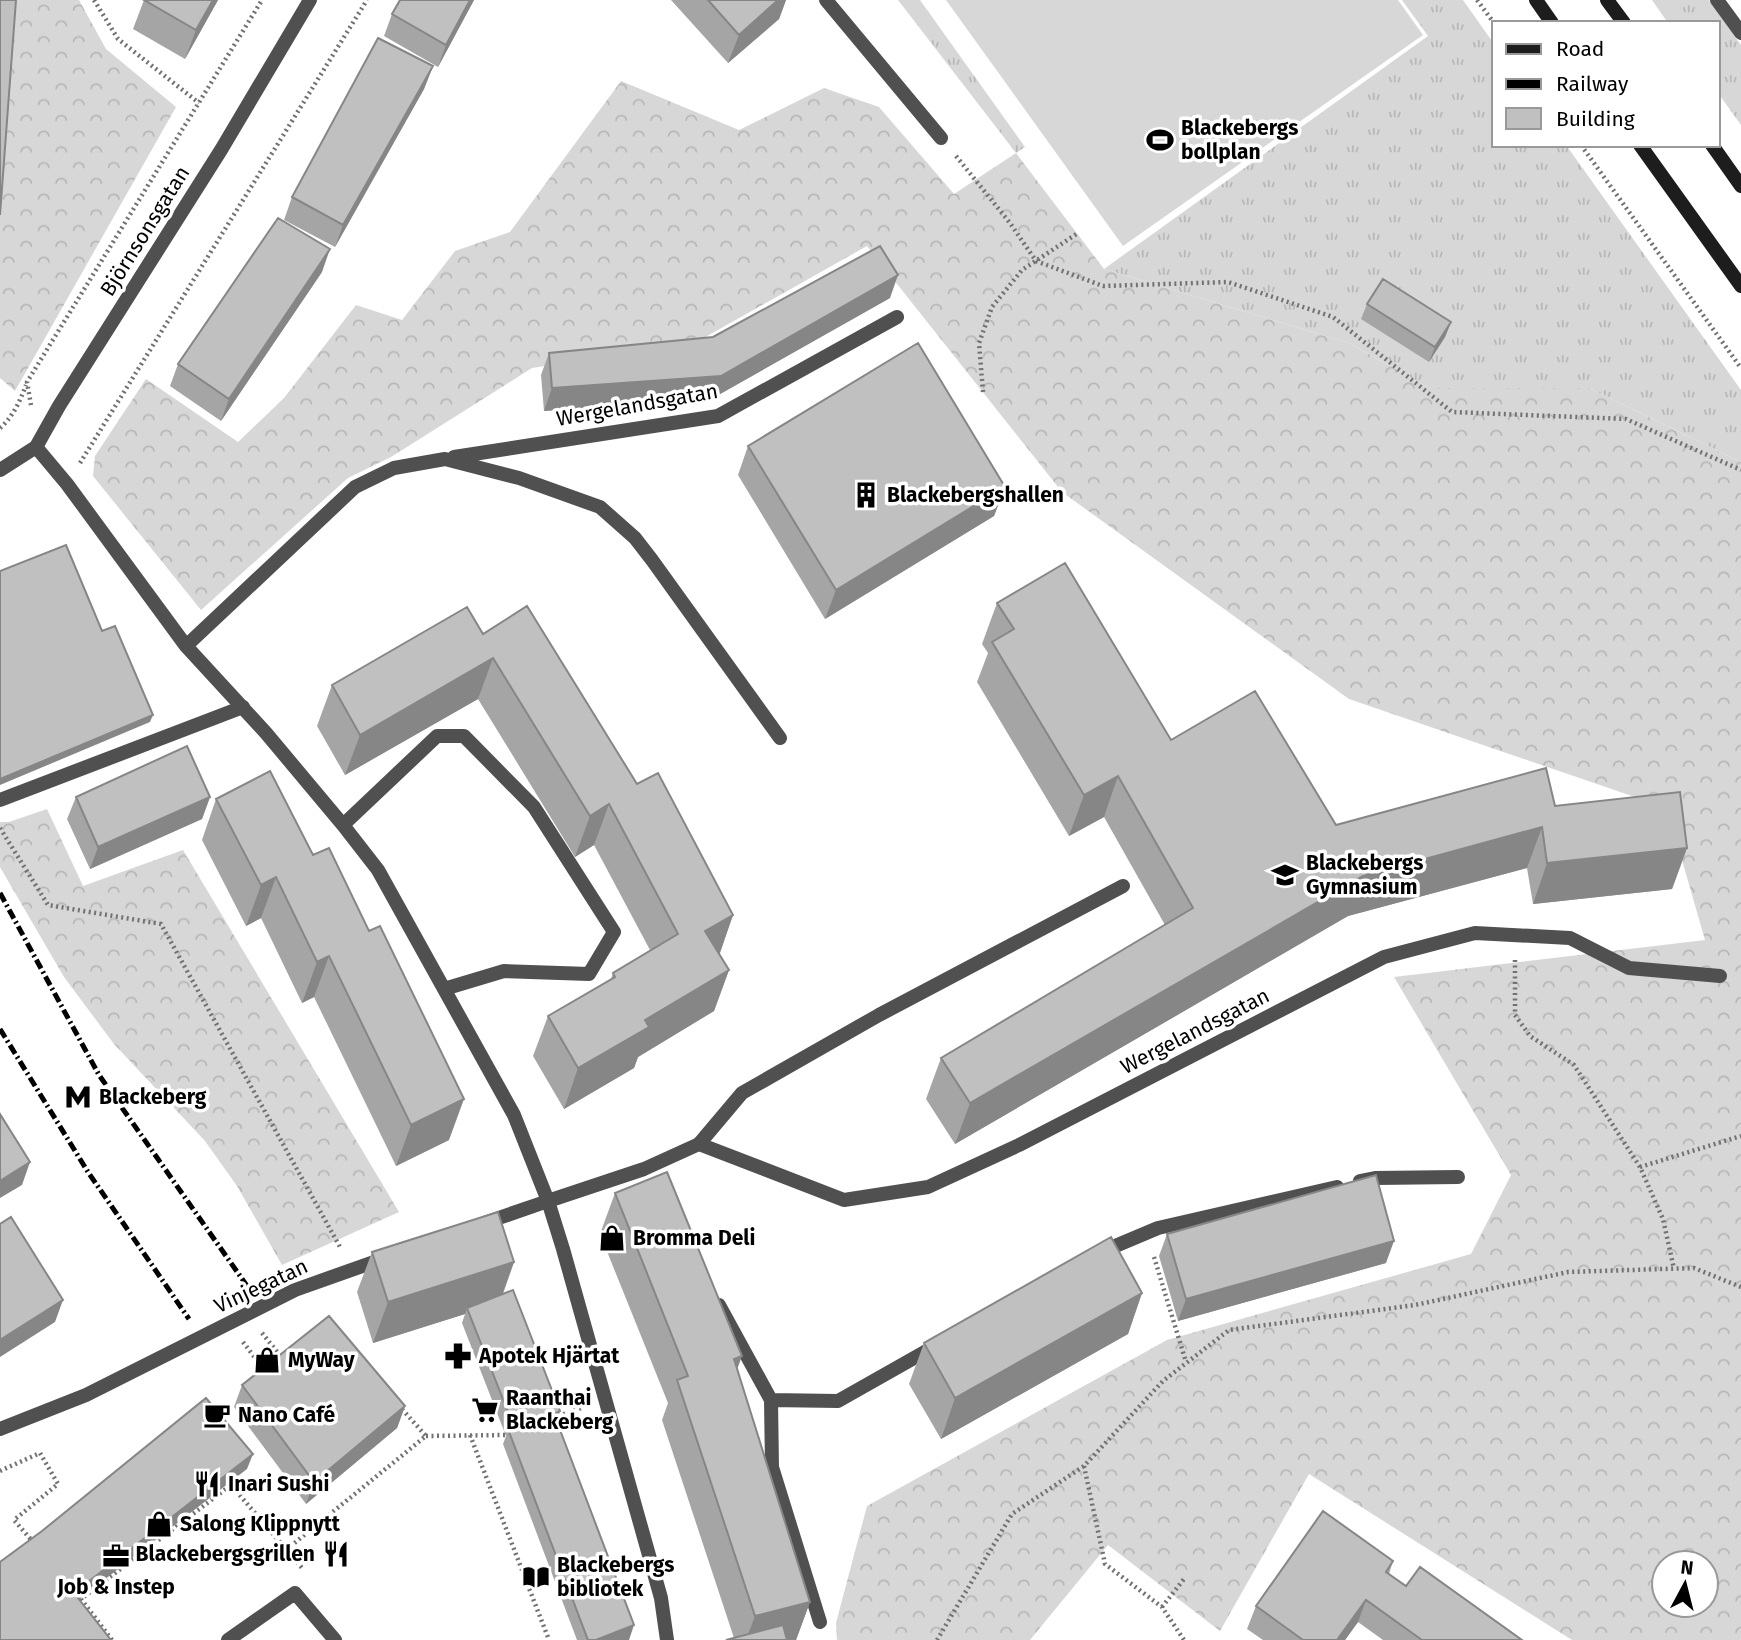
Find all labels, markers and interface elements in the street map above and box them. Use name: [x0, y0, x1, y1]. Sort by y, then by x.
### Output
legend: [1492, 21, 1720, 147]
text: Road: [1556, 36, 1604, 62]
text: Railway: [1556, 71, 1629, 97]
text: Building: [1556, 106, 1635, 132]
place label: Blackebergs bollplan: [1181, 115, 1298, 165]
sports icon: Blackebergs bollplan: [1145, 125, 1175, 155]
street label: Björnsonsgatan: [95, 161, 195, 301]
street label: Wergelandsgatan: [554, 378, 720, 432]
building icon: Blackebergshallen: [851, 480, 881, 510]
place label: Blackebergshallen: [887, 482, 1064, 508]
place label: Blackebergs Gymnasium: [1306, 850, 1423, 900]
school or university icon: Blackebergs Gymnasium: [1270, 860, 1300, 890]
street label: Wergelandsgatan: [1116, 982, 1274, 1080]
metro station icon: Blackeberg: [63, 1082, 93, 1112]
place label: Blackeberg: [99, 1084, 207, 1110]
shop icon: Bromma Deli: [597, 1223, 627, 1253]
place label: Bromma Deli: [633, 1225, 755, 1251]
street label: Vinjegatan: [210, 1253, 312, 1319]
pharmacy icon: Apotek Hjärtat: [443, 1341, 473, 1371]
place label: Apotek Hjärtat: [478, 1343, 620, 1369]
shop icon: MyWay: [252, 1345, 282, 1375]
place label: MyWay: [288, 1347, 355, 1373]
place label: Raanthai Blackeberg: [506, 1385, 614, 1435]
supermarket icon: Raanthai Blackeberg: [470, 1395, 500, 1425]
cafe icon: Nano Café: [202, 1400, 232, 1430]
place label: Nano Café: [238, 1402, 335, 1428]
restaurant icon: Inari Sushi: [192, 1469, 222, 1499]
place label: Inari Sushi: [228, 1471, 329, 1497]
shop icon: Salong Klippnytt: [144, 1509, 174, 1539]
place label: Salong Klippnytt: [180, 1511, 341, 1537]
restaurant icon: Blackebergsgrillen: [321, 1539, 351, 1569]
office icon: Job & Instep: [101, 1541, 131, 1571]
place label: Blackebergsgrillen: [136, 1541, 315, 1567]
north arrow: [1650, 1549, 1720, 1619]
place label: Blackebergs bibliotek: [557, 1552, 674, 1602]
text: N: [1679, 1555, 1695, 1580]
library icon: Blackebergs bibliotek: [521, 1562, 551, 1592]
place label: Job & Instep: [56, 1574, 175, 1600]

